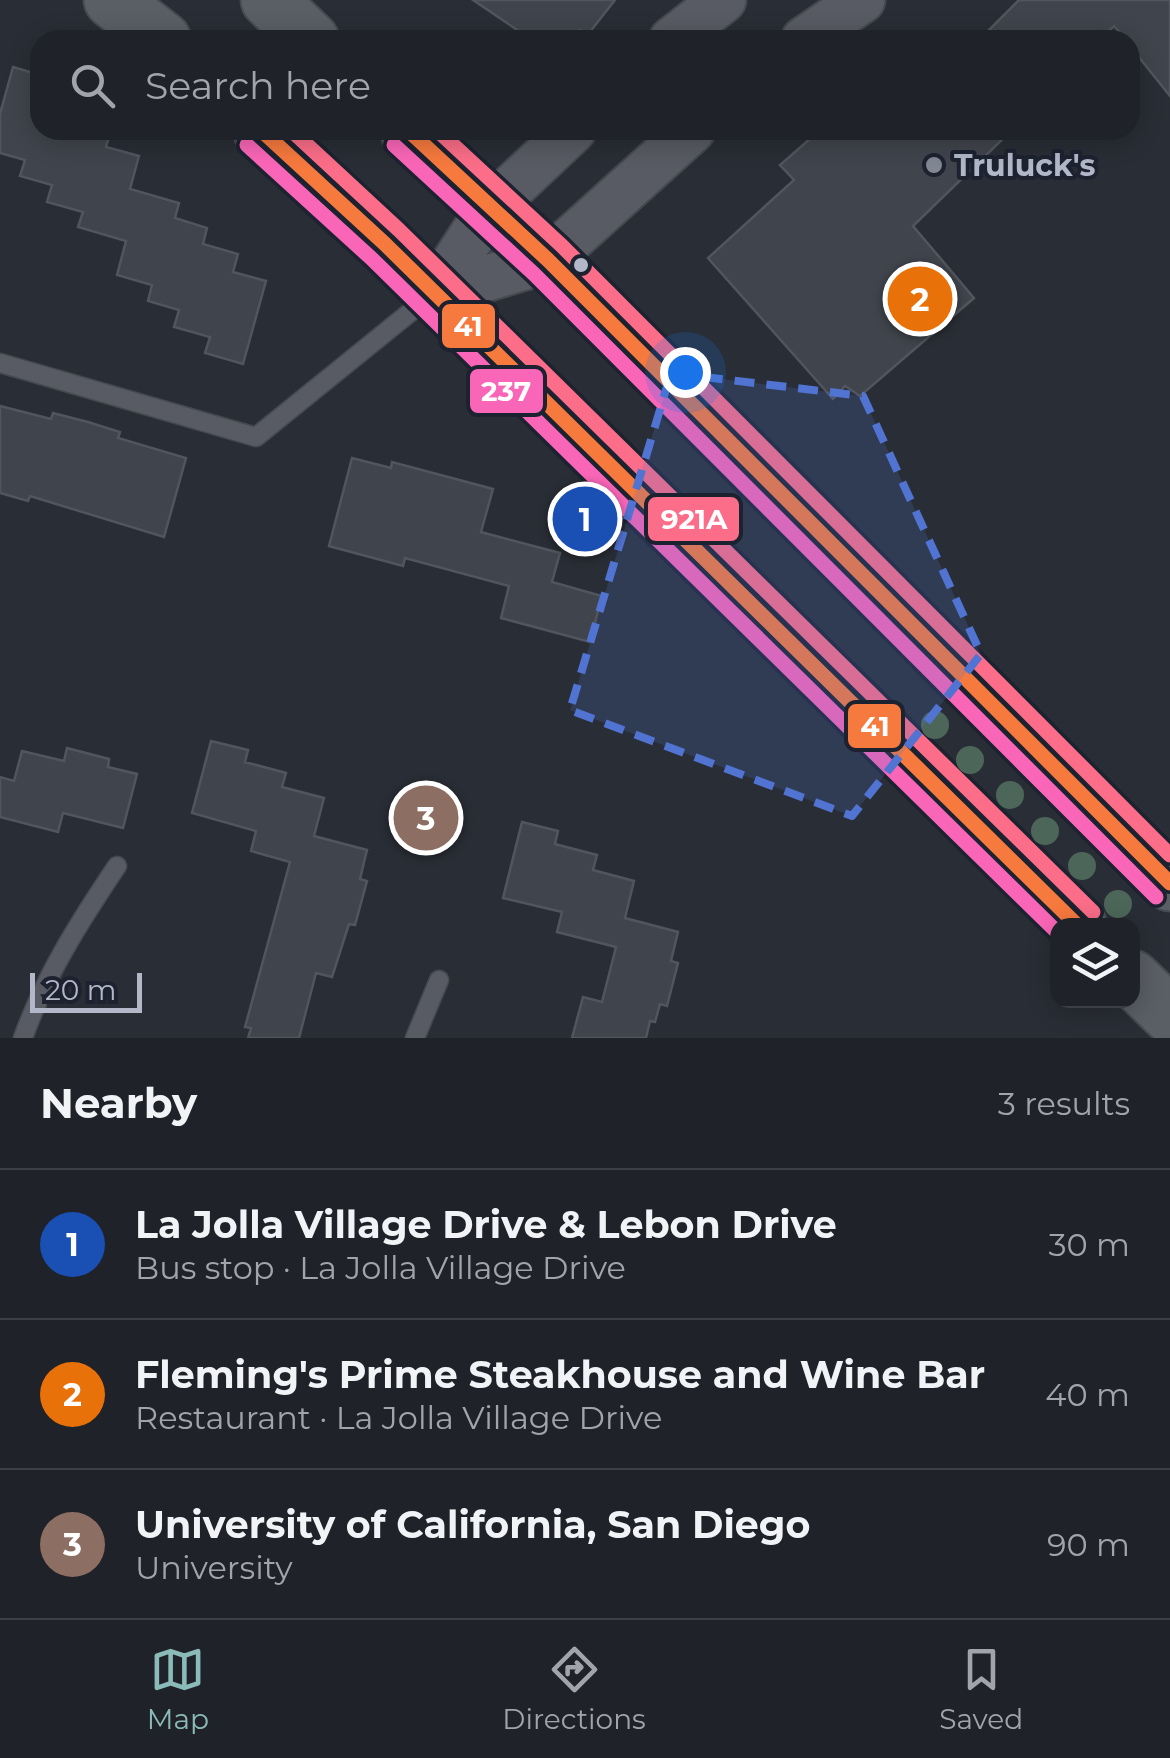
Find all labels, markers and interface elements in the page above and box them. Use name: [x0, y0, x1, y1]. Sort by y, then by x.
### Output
search box: [30, 30, 1140, 140]
icon: search: [65, 58, 120, 113]
text: Search here: [145, 62, 371, 109]
place label: Truluck's: [954, 147, 1096, 184]
marker: Truluck's: [923, 154, 945, 176]
unlabelled marker: [571, 255, 591, 275]
pin: 2: [888, 262, 952, 336]
line badge: 41: [440, 302, 497, 350]
text: 41: [453, 309, 483, 343]
your location: [660, 347, 711, 398]
line badge: 237: [468, 367, 545, 415]
text: 237: [481, 374, 531, 408]
pin: 1: [552, 482, 618, 556]
line badge: 921A: [646, 495, 741, 543]
text: 921A: [661, 502, 728, 536]
line badge: 41: [846, 702, 903, 750]
text: 41: [860, 709, 890, 743]
pin: 3: [394, 780, 458, 856]
map controls: [1050, 918, 1140, 1008]
button: layers: [1050, 918, 1140, 1008]
scale bar: [30, 968, 142, 1013]
text: 20 m: [45, 973, 116, 1007]
text: Nearby: [40, 1077, 197, 1129]
text: 3 results: [998, 1084, 1130, 1123]
text: La Jolla Village Drive & Lebon Drive: [135, 1201, 837, 1248]
text: 1: [66, 1225, 79, 1264]
text: 30 m: [1048, 1225, 1130, 1264]
text: Bus stop · La Jolla Village Drive: [135, 1248, 626, 1287]
text: Fleming's Prime Steakhouse and Wine Bar: [135, 1351, 985, 1398]
text: 2: [63, 1375, 82, 1414]
text: 40 m: [1045, 1375, 1130, 1414]
text: Restaurant · La Jolla Village Drive: [135, 1398, 662, 1437]
text: University of California, San Diego: [135, 1501, 810, 1548]
text: 3: [63, 1525, 82, 1564]
text: 90 m: [1047, 1525, 1130, 1564]
text: University: [135, 1548, 293, 1587]
tab: Map: [147, 1642, 209, 1736]
tab: Directions: [502, 1642, 646, 1736]
tab: Saved: [939, 1642, 1023, 1736]

